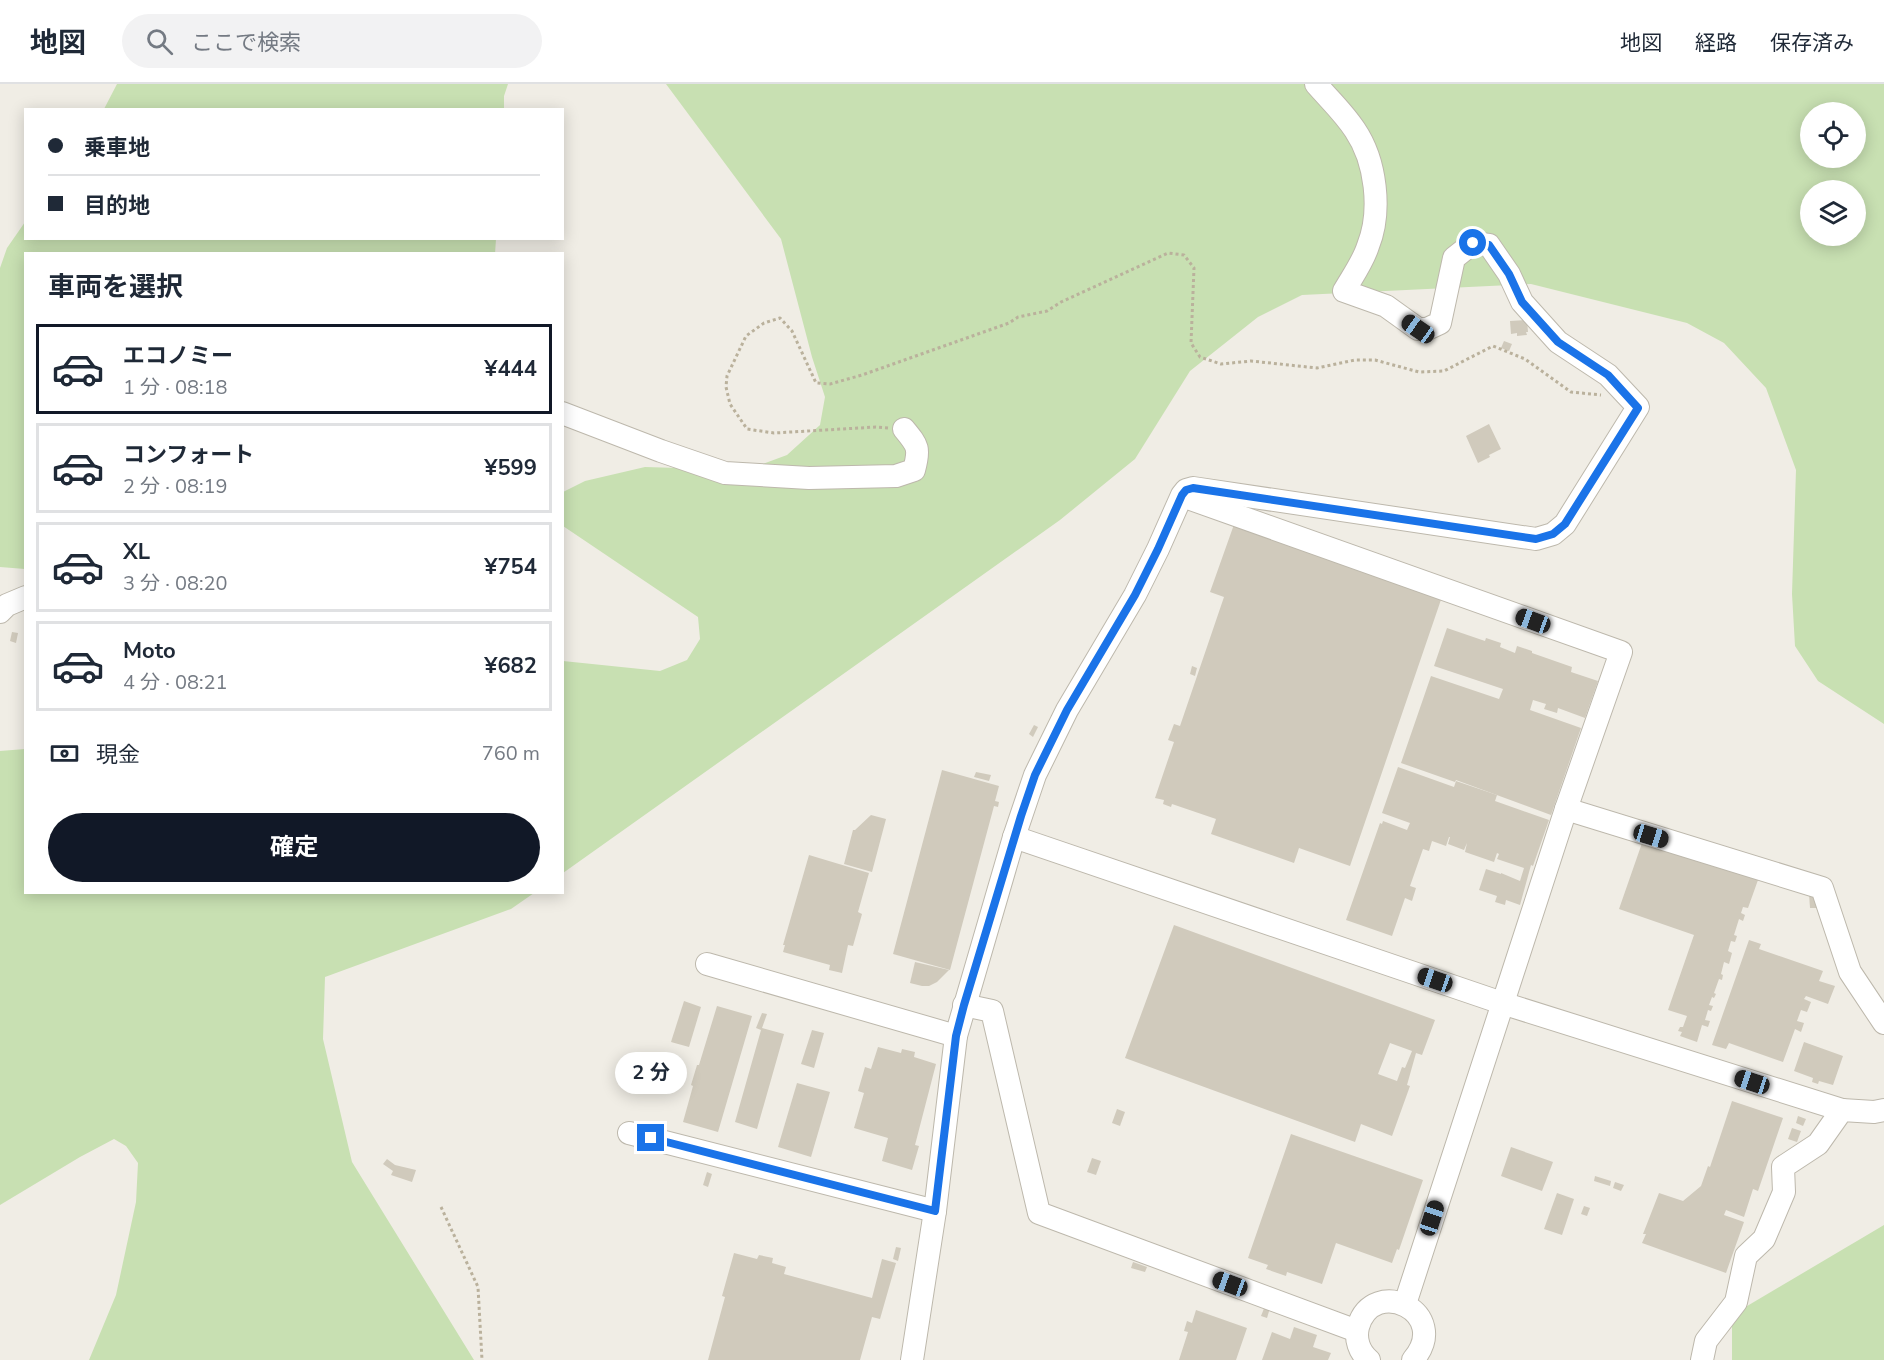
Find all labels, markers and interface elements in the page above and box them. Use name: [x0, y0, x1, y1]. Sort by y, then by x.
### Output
search box: [122, 14, 542, 68]
text: 地図: [30, 24, 86, 62]
icon: search: [143, 25, 176, 58]
text: ここで検索: [191, 28, 301, 58]
text: 地図: [1620, 29, 1662, 57]
text: 経路: [1695, 29, 1737, 57]
text: 保存済み: [1770, 29, 1854, 57]
map controls: [1800, 102, 1866, 246]
button: locate: [1800, 102, 1866, 168]
text: 乗車地: [84, 133, 150, 163]
button: layers: [1800, 180, 1866, 246]
text: 目的地: [84, 191, 150, 221]
route start: [1459, 229, 1486, 256]
text: 車両を選択: [48, 269, 183, 306]
car: [1398, 311, 1438, 347]
text: エコノミー: [123, 341, 233, 371]
icon: car: [51, 342, 105, 396]
text: ¥444: [484, 354, 537, 384]
text: 1 分 · 08:18: [123, 374, 228, 401]
text: コンフォート: [123, 440, 254, 470]
icon: car: [51, 441, 105, 495]
text: ¥599: [484, 453, 537, 483]
text: 2 分 · 08:19: [123, 473, 228, 500]
text: XL: [123, 537, 150, 567]
icon: car: [51, 540, 105, 594]
text: ¥754: [484, 552, 537, 582]
text: 3 分 · 08:20: [123, 570, 228, 597]
car: [1513, 606, 1553, 636]
text: Moto: [123, 636, 176, 666]
icon: car: [51, 639, 105, 693]
text: ¥682: [484, 651, 537, 681]
text: 4 分 · 08:21: [123, 669, 228, 696]
icon: cash: [48, 737, 81, 770]
text: 現金: [96, 740, 140, 770]
text: 760 m: [482, 740, 540, 767]
button: 確定: [48, 813, 540, 882]
car: [1631, 822, 1671, 850]
car: [1415, 966, 1455, 994]
callout: 2 分: [615, 1051, 687, 1093]
text: 2 分: [632, 1059, 670, 1086]
car: [1732, 1068, 1772, 1096]
route end: [637, 1124, 664, 1151]
car: [1418, 1198, 1446, 1238]
car: [1210, 1269, 1250, 1299]

